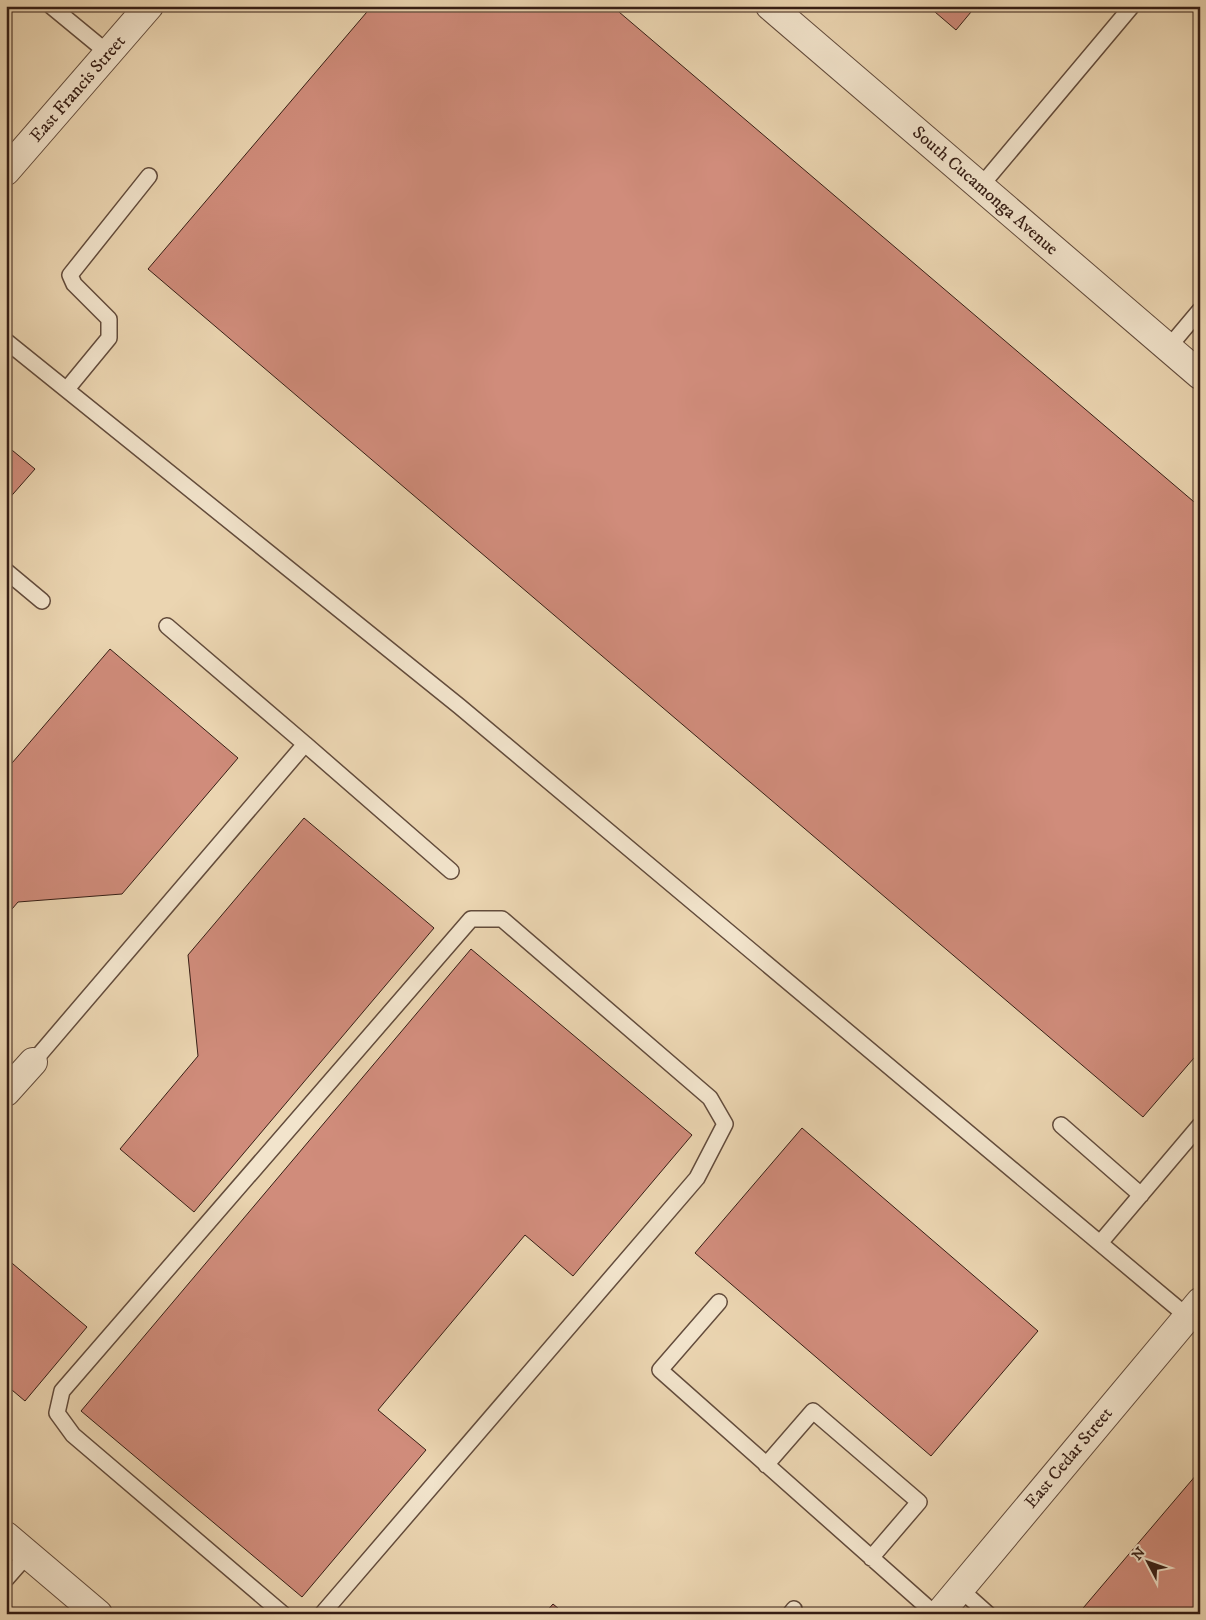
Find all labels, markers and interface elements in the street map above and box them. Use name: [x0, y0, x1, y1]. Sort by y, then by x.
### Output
street label: East Francis Street: [26, 31, 131, 147]
street label: South Cucamonga Avenue: [908, 122, 1062, 260]
street label: East Cedar Street: [1020, 1403, 1118, 1513]
north arrow: [1124, 1538, 1174, 1588]
text: N: [1128, 1544, 1150, 1564]

